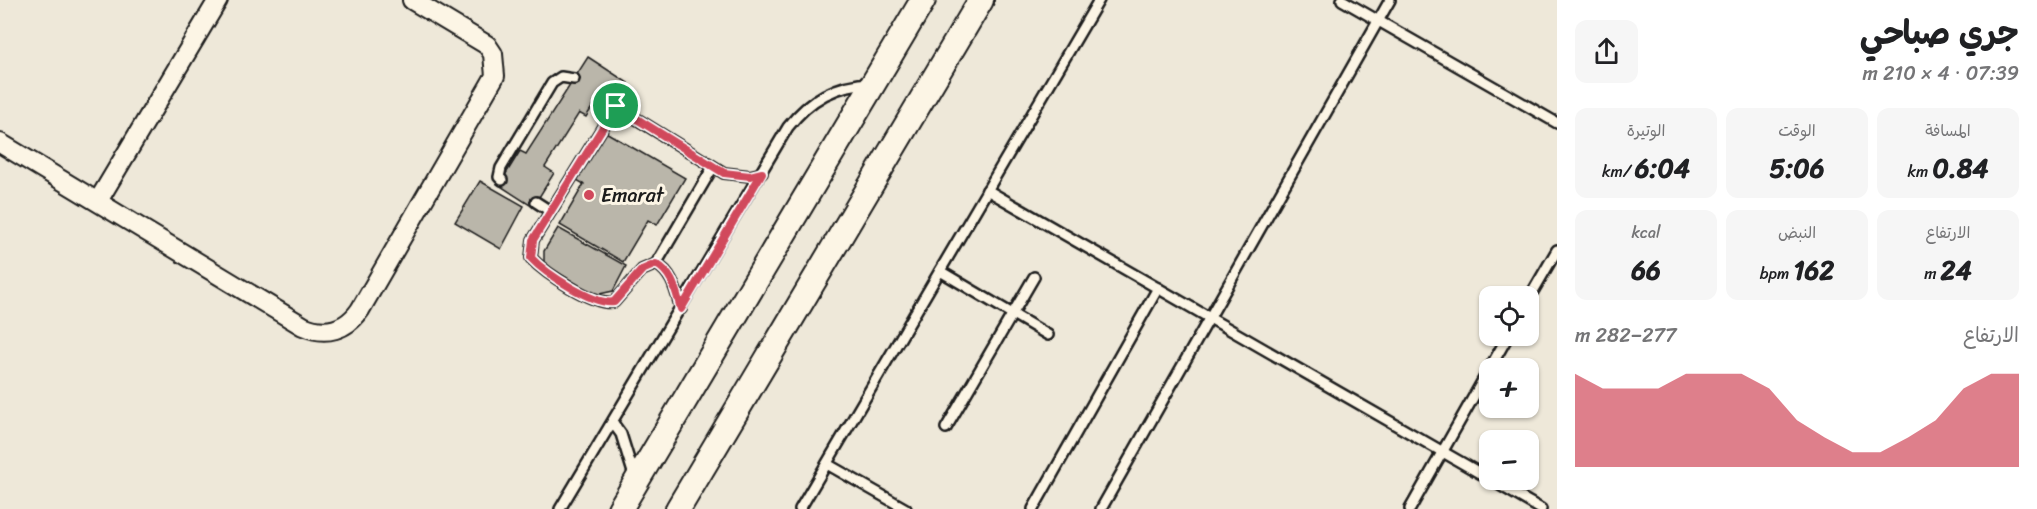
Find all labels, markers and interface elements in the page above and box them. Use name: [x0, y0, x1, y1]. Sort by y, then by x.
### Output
text: جري صباحي: [1860, 4, 2019, 62]
button: share: [1575, 20, 1638, 83]
text: 07:39 · 4 × 210 m: [1862, 56, 2019, 91]
pin: [590, 80, 641, 131]
icon: arrive: [599, 89, 632, 122]
text: الوتيرة: [1627, 116, 1665, 145]
text: الوقت: [1778, 116, 1816, 145]
text: المسافة: [1925, 116, 1971, 145]
text: 6:04: [1635, 145, 1690, 191]
text: 5:06: [1770, 145, 1824, 191]
text: 0.84: [1932, 145, 1989, 191]
text: /km: [1602, 157, 1635, 186]
text: km: [1907, 157, 1932, 186]
place label: Emarat: [601, 178, 665, 213]
marker: Emarat: [582, 188, 596, 202]
text: kcal: [1631, 218, 1661, 247]
text: النبض: [1778, 218, 1816, 247]
text: الارتفاع: [1926, 218, 1970, 247]
text: 66: [1631, 247, 1661, 293]
text: 162: [1793, 247, 1834, 293]
text: 24: [1941, 247, 1972, 293]
text: bpm: [1760, 259, 1793, 288]
text: m: [1924, 259, 1941, 288]
map controls: [1479, 286, 1539, 490]
button: locate: [1479, 286, 1539, 346]
text: 277–282 m: [1575, 318, 1676, 353]
text: الارتفاع: [1963, 318, 2019, 353]
button: +: [1479, 358, 1539, 418]
button: −: [1479, 430, 1539, 490]

